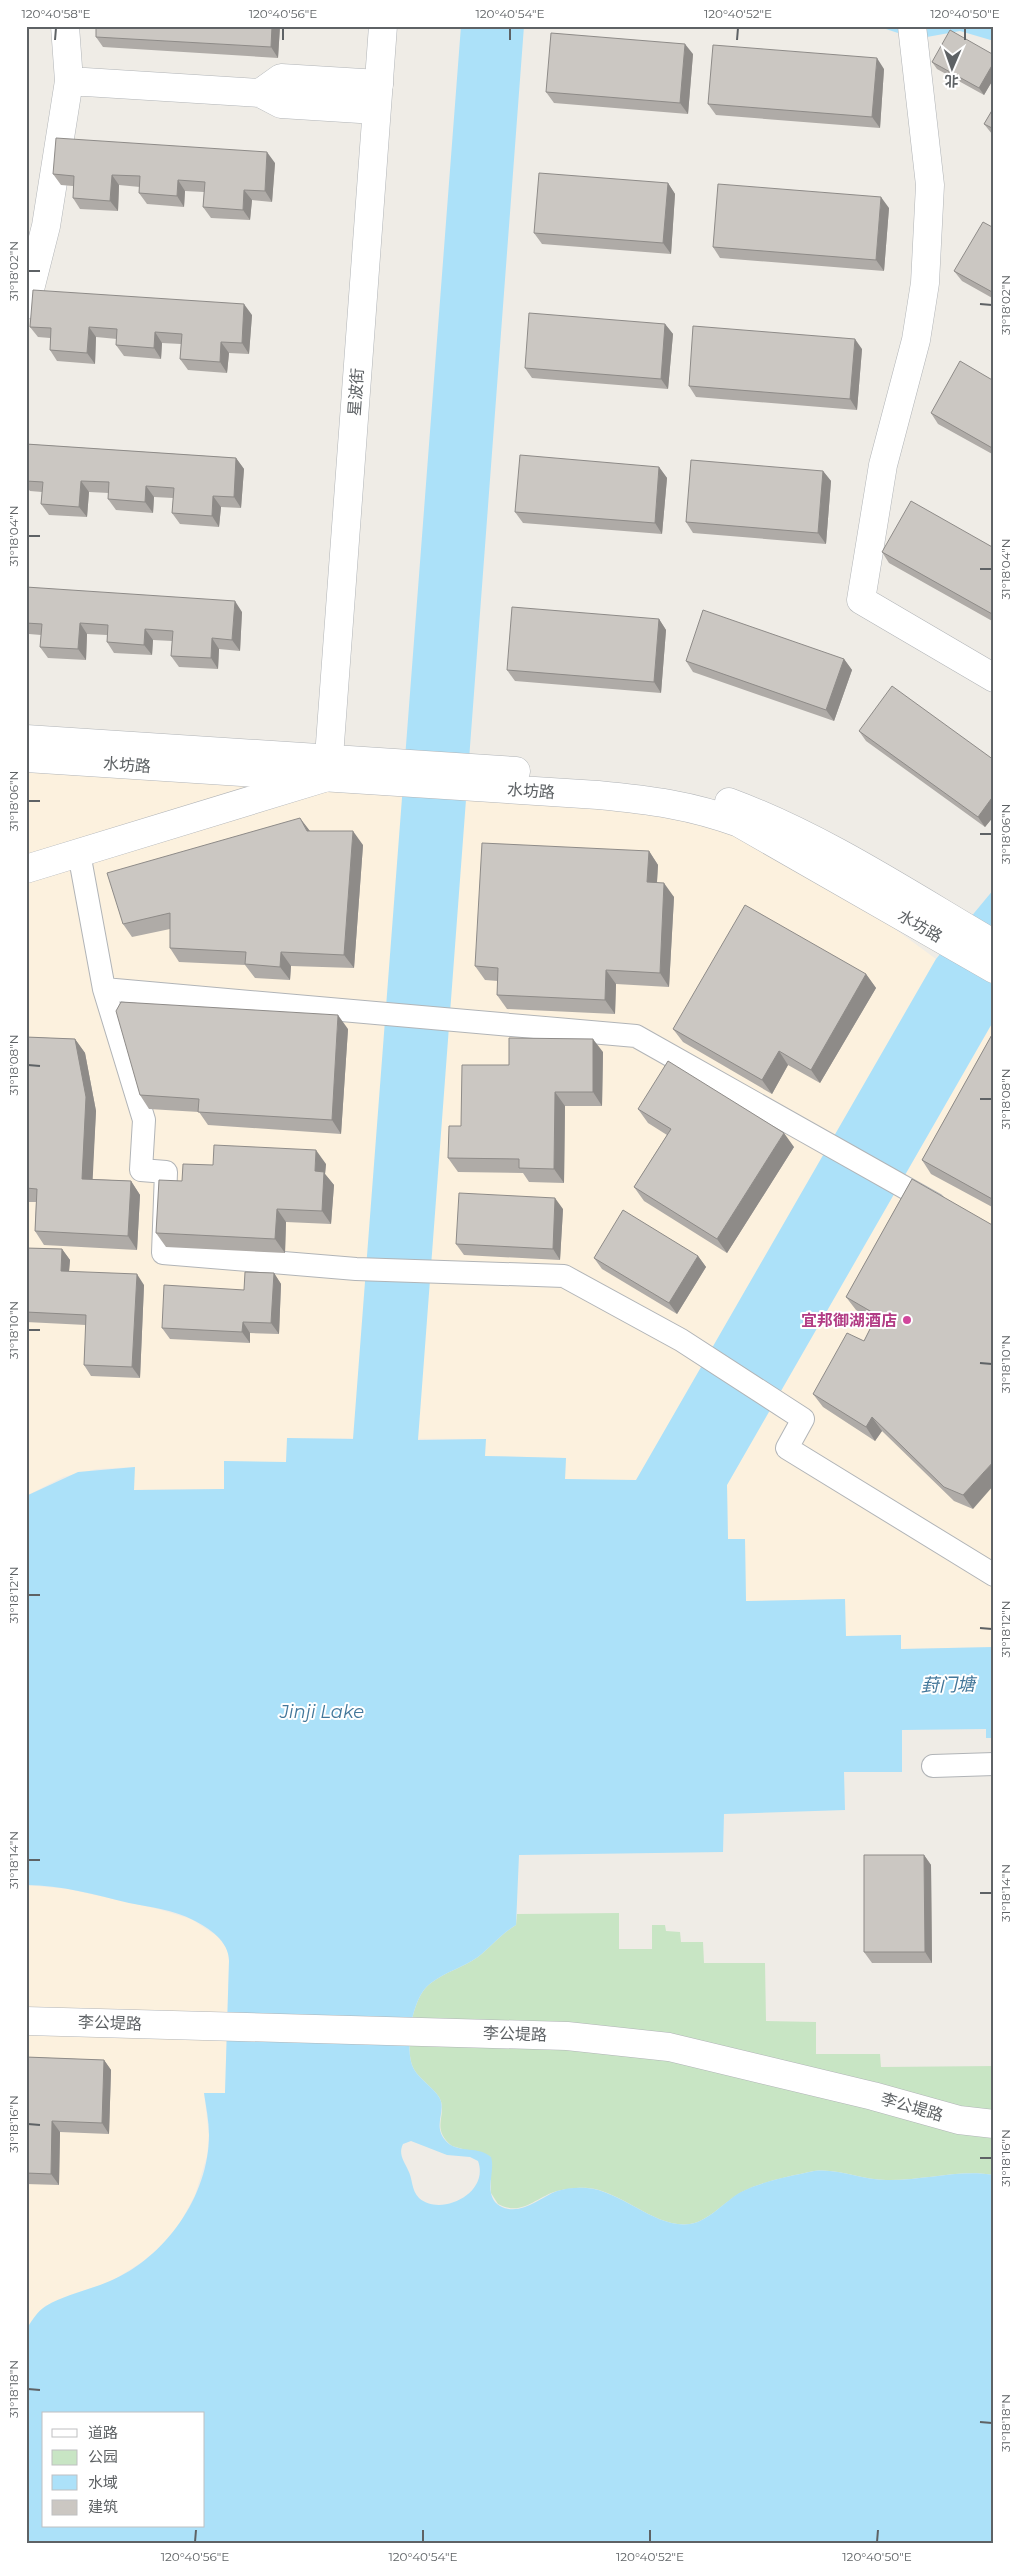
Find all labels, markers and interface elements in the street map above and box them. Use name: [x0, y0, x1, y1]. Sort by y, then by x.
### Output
text: 120°40'58"E: [21, 6, 91, 21]
text: 120°40'56"E: [249, 6, 317, 21]
text: 120°40'54"E: [476, 6, 545, 21]
text: 120°40'52"E: [704, 6, 772, 21]
text: 120°40'50"E: [930, 6, 1000, 21]
north arrow: [928, 42, 978, 92]
text: 北: [944, 72, 959, 90]
text: 31°18'02"N: [6, 241, 21, 301]
text: 31°18'02"N: [998, 275, 1013, 335]
street label: 星波街: [345, 367, 367, 417]
text: 31°18'04"N: [6, 506, 21, 566]
text: 31°18'04"N: [998, 539, 1013, 599]
street label: 水坊路: [102, 754, 152, 776]
text: 31°18'06"N: [6, 771, 21, 831]
street label: 水坊路: [506, 780, 556, 802]
text: 31°18'06"N: [998, 804, 1013, 864]
street label: 水坊路: [894, 906, 946, 946]
text: 31°18'08"N: [6, 1034, 21, 1096]
text: 31°18'08"N: [998, 1068, 1013, 1130]
text: 31°18'10"N: [6, 1301, 21, 1359]
place label: 宜邦御湖酒店: [801, 1311, 897, 1330]
marker: 宜邦御湖酒店: [901, 1314, 913, 1326]
text: 31°18'10"N: [998, 1335, 1013, 1393]
text: 31°18'12"N: [6, 1566, 21, 1624]
text: 31°18'12"N: [998, 1600, 1013, 1658]
water label: 葑门塘: [921, 1673, 978, 1696]
water label: Jinji Lake: [279, 1701, 364, 1723]
text: 31°18'14"N: [6, 1831, 21, 1889]
text: 31°18'14"N: [998, 1864, 1013, 1922]
street label: 李公堤路: [78, 2012, 142, 2034]
street label: 李公堤路: [483, 2023, 547, 2045]
street label: 李公堤路: [879, 2089, 945, 2125]
text: 31°18'16"N: [6, 2095, 21, 2153]
text: 31°18'16"N: [998, 2129, 1013, 2187]
text: 31°18'18"N: [6, 2360, 21, 2418]
text: 31°18'18"N: [998, 2394, 1013, 2452]
legend: [42, 2412, 205, 2528]
text: 道路: [88, 2423, 118, 2442]
text: 公园: [88, 2447, 118, 2466]
text: 水域: [88, 2473, 118, 2492]
text: 建筑: [88, 2497, 118, 2516]
text: 120°40'56"E: [161, 2549, 229, 2564]
text: 120°40'54"E: [389, 2549, 458, 2564]
text: 120°40'52"E: [616, 2549, 684, 2564]
text: 120°40'50"E: [842, 2549, 912, 2564]

